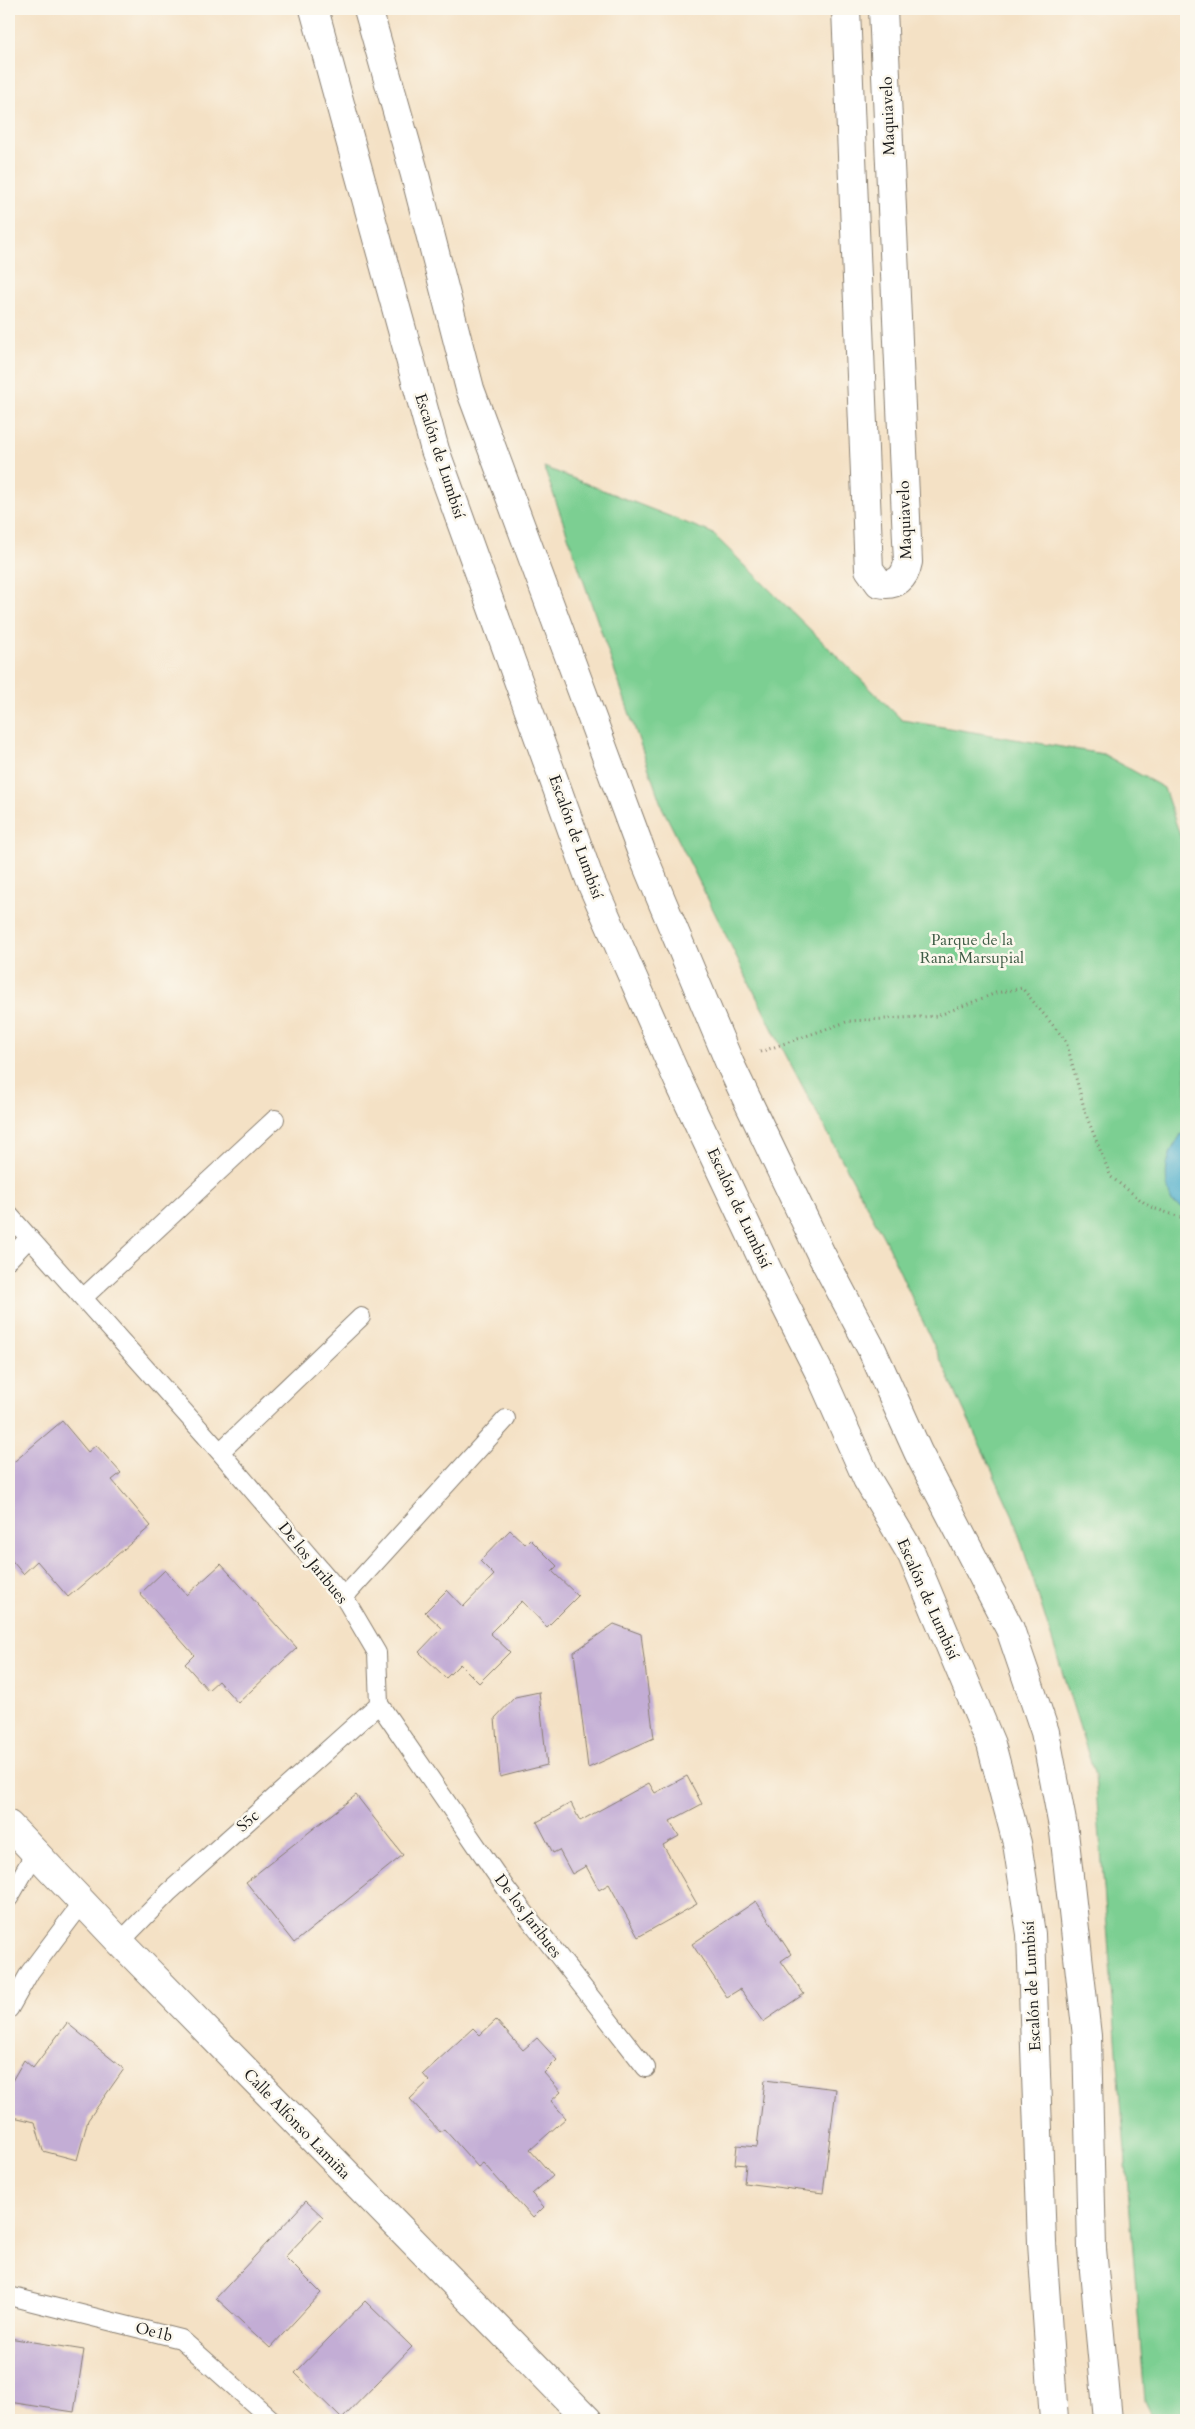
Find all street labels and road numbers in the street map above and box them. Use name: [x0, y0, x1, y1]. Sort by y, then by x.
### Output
street label: Maquiavelo: [876, 76, 900, 156]
street label: Escalón de Lumbisí: [409, 391, 471, 522]
street label: Maquiavelo: [893, 480, 917, 560]
street label: Escalón de Lumbisí: [543, 772, 609, 903]
street label: Escalón de Lumbisí: [701, 1144, 777, 1272]
street label: De los Jaribues: [273, 1517, 353, 1609]
street label: Escalón de Lumbisí: [891, 1535, 965, 1664]
street label: S5c: [232, 1805, 264, 1837]
street label: De los Jaribues: [489, 1870, 567, 1962]
street label: Escalón de Lumbisí: [1018, 1920, 1046, 2052]
street label: Calle Alfonso Lamiña: [238, 2064, 356, 2184]
street label: Oe1b: [133, 2317, 175, 2347]

